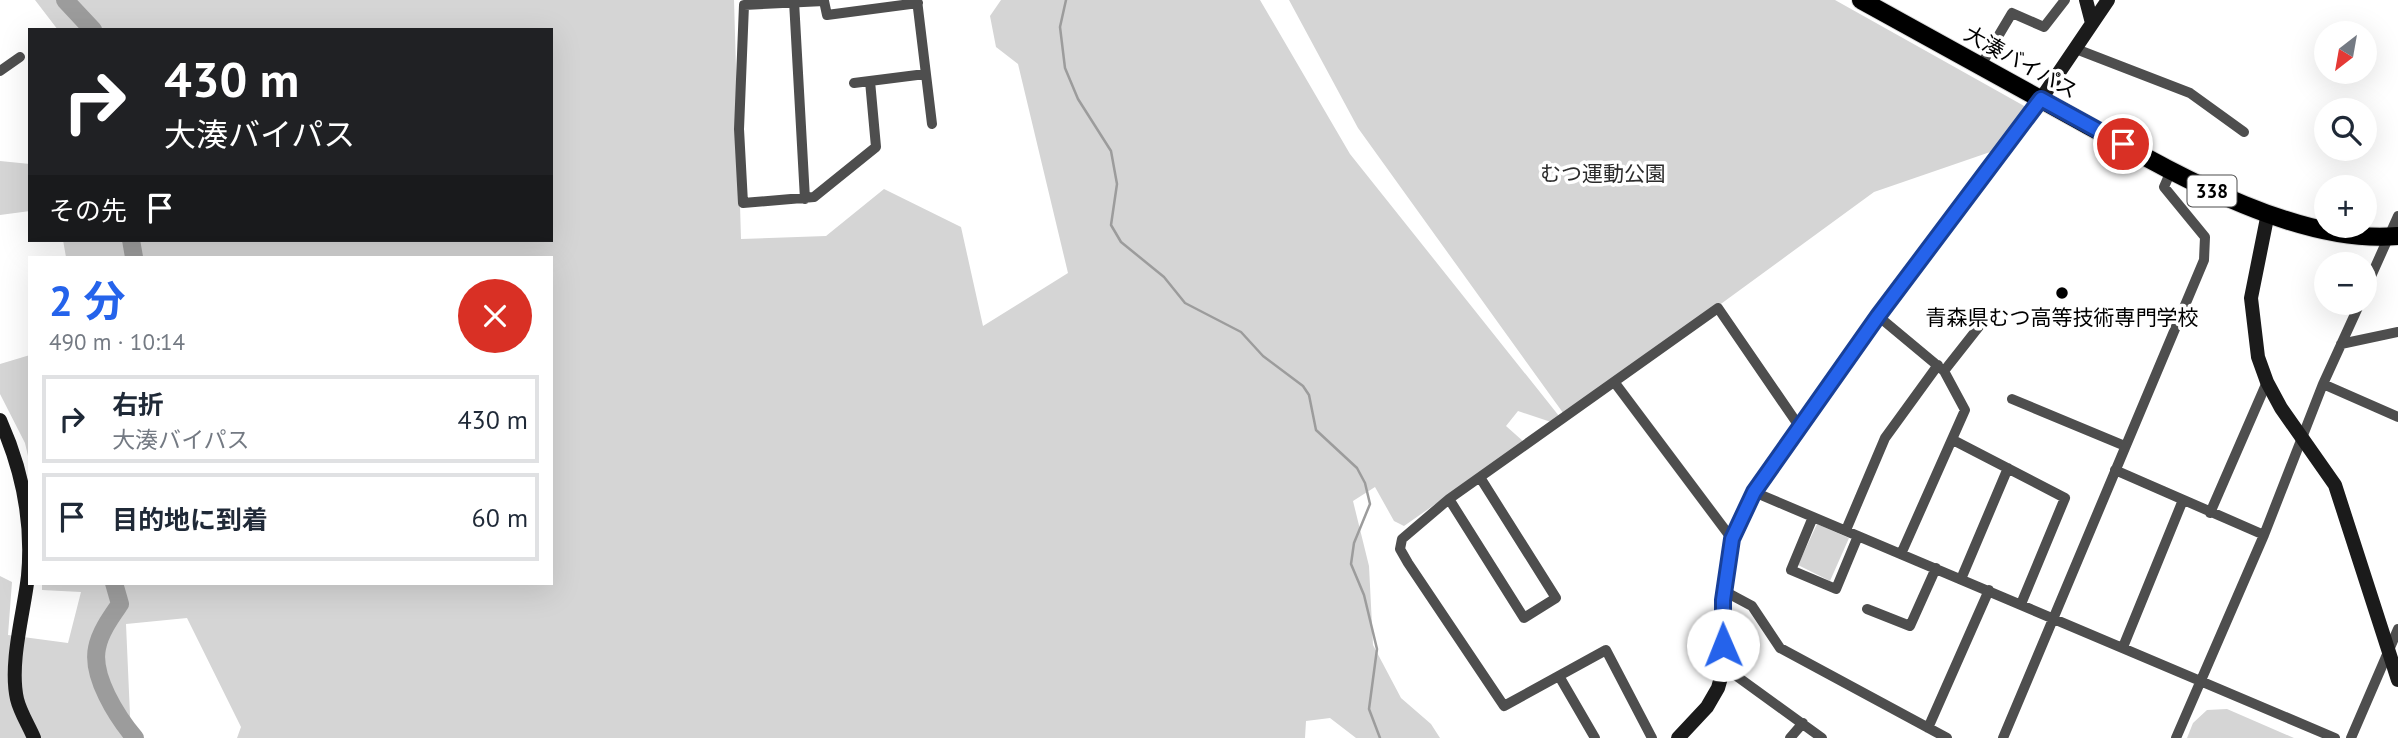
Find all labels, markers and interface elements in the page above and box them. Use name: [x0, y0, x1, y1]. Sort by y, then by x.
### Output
street label: 大湊バイパス: [1960, 20, 2082, 104]
north arrow: [2314, 21, 2376, 84]
map controls: [2314, 21, 2377, 315]
text: 430 m: [164, 47, 299, 111]
icon: right: [49, 56, 140, 147]
button: search: [2314, 98, 2377, 161]
text: 大湊バイパス: [164, 113, 355, 155]
pin: [2093, 114, 2153, 174]
icon: arrive: [2104, 125, 2142, 163]
park label: むつ運動公園: [1540, 160, 1666, 187]
button: +: [2314, 175, 2377, 238]
road number: 338: [2188, 176, 2236, 206]
icon: arrive: [141, 189, 179, 227]
text: その先: [49, 194, 127, 227]
button: −: [2314, 252, 2377, 315]
text: 2 分: [49, 273, 125, 328]
button: close: [458, 279, 532, 353]
marker: 青森県むつ高等技術専門学校: [2054, 285, 2070, 301]
place label: 青森県むつ高等技術専門学校: [1926, 304, 2199, 331]
text: 490 m · 10:14: [49, 327, 185, 356]
text: 右折: [112, 388, 164, 421]
icon: right: [53, 400, 91, 438]
text: 430 m: [457, 403, 528, 436]
text: 大湊バイパス: [112, 425, 250, 454]
icon: arrive: [53, 498, 91, 536]
text: 60 m: [472, 501, 528, 534]
text: 目的地に到着: [112, 503, 268, 536]
position arrow: [1686, 608, 1760, 682]

